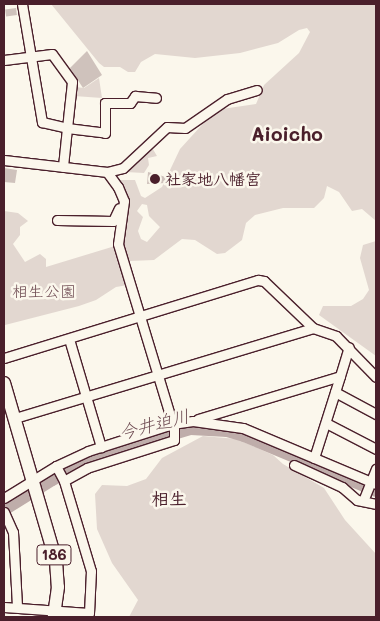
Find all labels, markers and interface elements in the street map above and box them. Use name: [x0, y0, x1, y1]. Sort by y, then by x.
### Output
district label: Aioicho: [251, 123, 323, 145]
place label: 社家地八幡宮: [165, 169, 261, 189]
marker: 社家地八幡宮: [149, 173, 161, 185]
park label: 相生公園: [12, 281, 76, 301]
water label: 今井迫川: [116, 405, 192, 443]
district label: 相生: [151, 487, 187, 509]
road number: 186: [35, 542, 73, 568]

